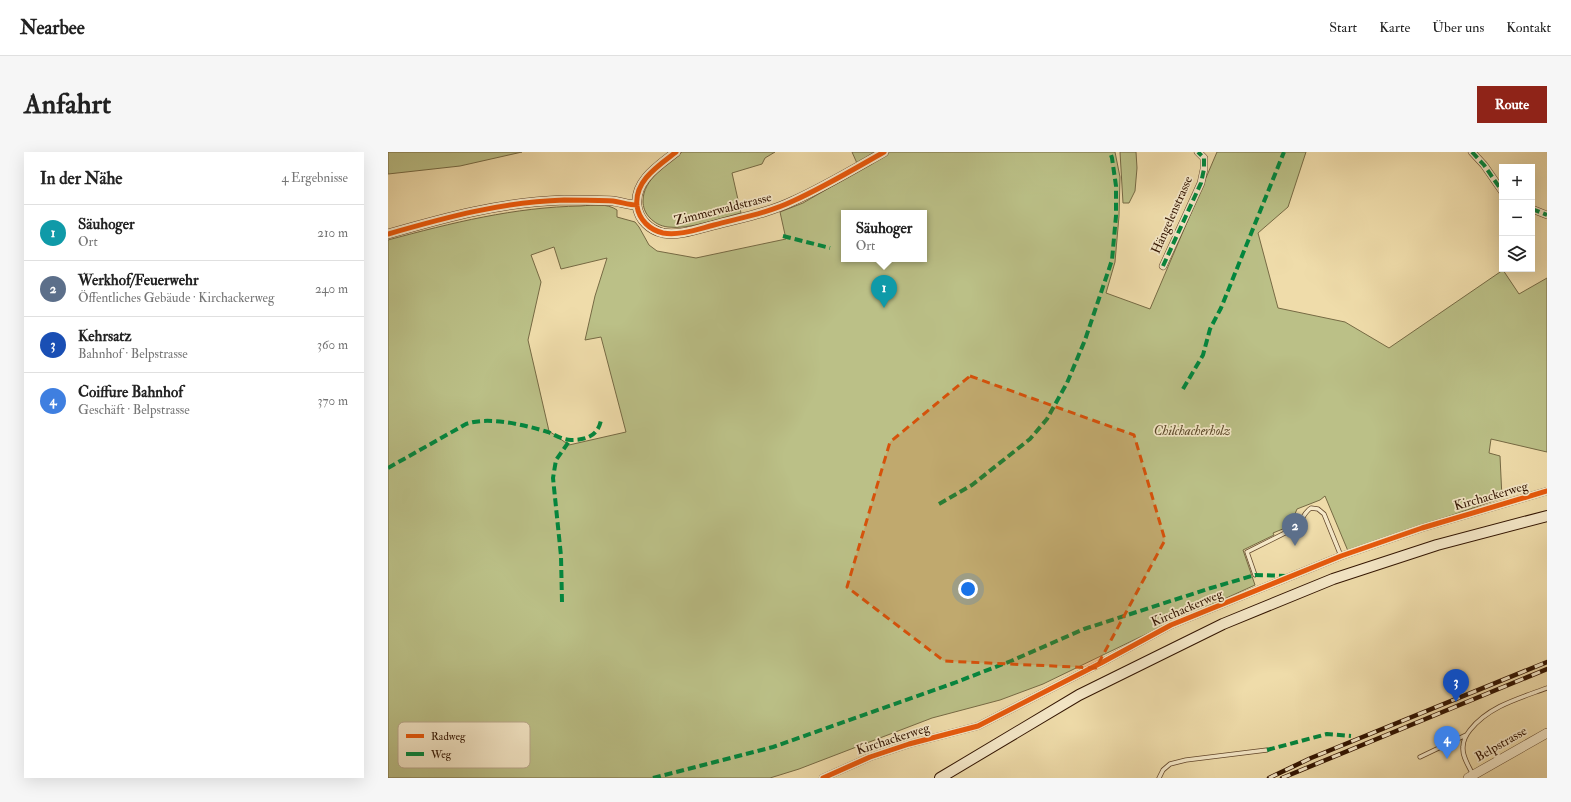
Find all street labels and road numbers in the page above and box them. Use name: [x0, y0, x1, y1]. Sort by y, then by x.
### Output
street label: Hängelenstrasse: [1148, 173, 1196, 256]
street label: Zimmerwaldstrasse: [673, 189, 774, 229]
street label: Kirchackerweg: [1452, 478, 1530, 514]
street label: Kirchackerweg: [1149, 586, 1226, 630]
street label: Kirchackerweg: [854, 719, 932, 758]
street label: Belpstrasse: [1472, 723, 1531, 766]

